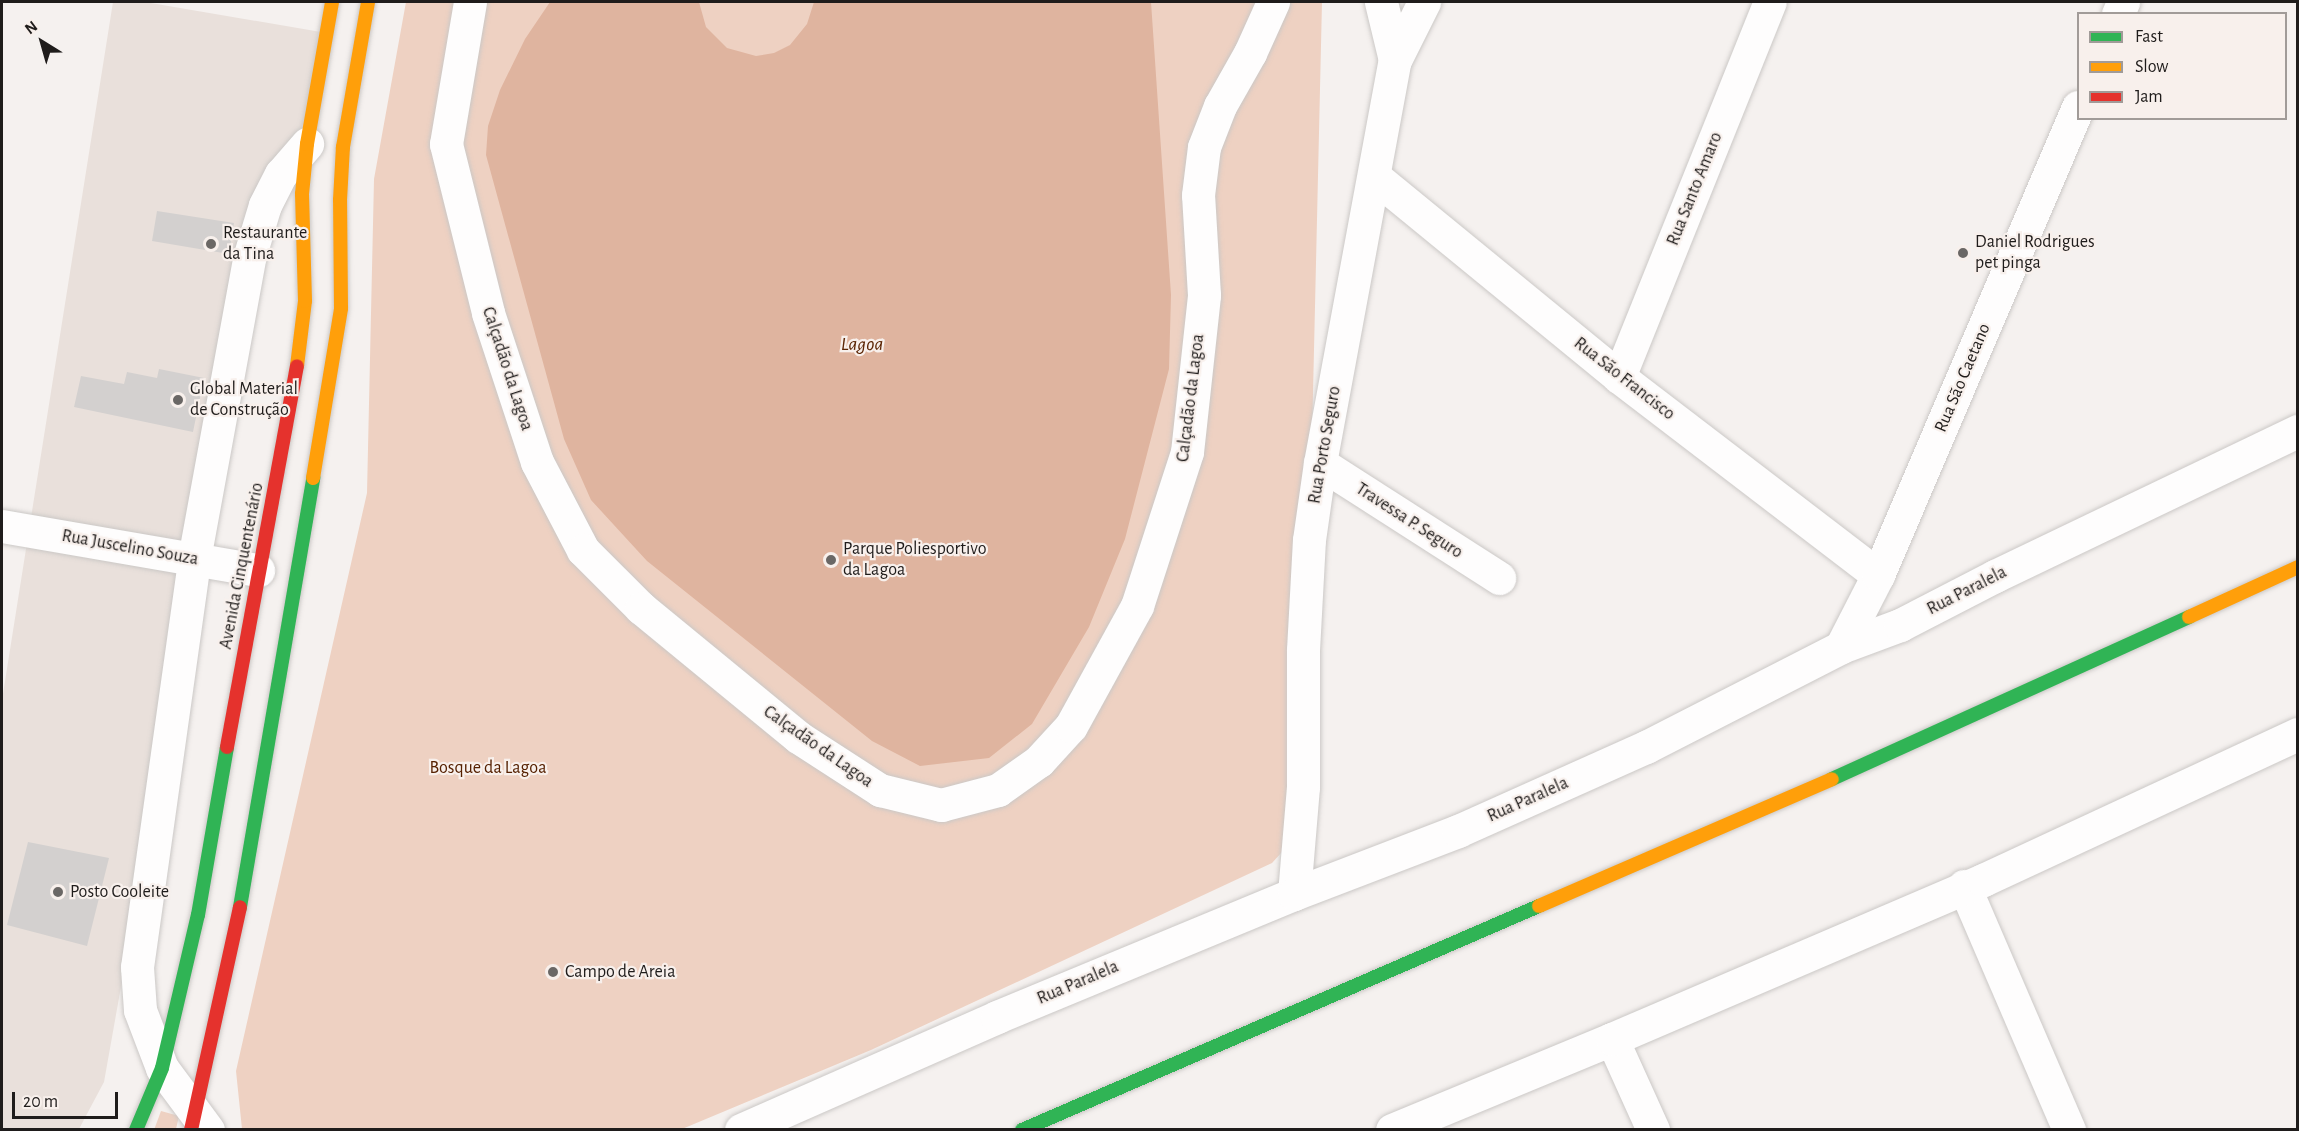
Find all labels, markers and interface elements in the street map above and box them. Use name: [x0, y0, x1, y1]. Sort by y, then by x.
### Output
north arrow: [12, 12, 72, 72]
legend: [2077, 12, 2287, 120]
text: N: [22, 18, 40, 37]
text: Fast: [2135, 28, 2163, 46]
text: Slow: [2135, 58, 2168, 76]
text: Jam: [2135, 88, 2163, 106]
street label: Rua Santo Amaro: [1662, 129, 1728, 249]
place label: Restaurante da Tina: [223, 223, 307, 266]
place label: Daniel Rodrigues pet pinga: [1975, 232, 2095, 274]
marker: Restaurante da Tina: [204, 237, 218, 251]
marker: Daniel Rodrigues pet pinga: [1956, 246, 1970, 260]
street label: Calçadão da Lagoa: [477, 304, 537, 434]
street label: Rua São Caetano: [1930, 320, 1996, 436]
water label: Lagoa: [841, 332, 883, 356]
street label: Calçadão da Lagoa: [1172, 333, 1210, 463]
street label: Rua São Francisco: [1569, 333, 1679, 425]
place label: Global Material de Construção: [190, 379, 298, 422]
street label: Rua Porto Seguro: [1304, 384, 1346, 506]
marker: Global Material de Construção: [171, 393, 185, 407]
street label: Travessa P. Seguro: [1351, 478, 1467, 564]
street label: Avenida Cinquentenário: [215, 481, 269, 651]
street label: Rua Juscelino Souza: [60, 525, 200, 571]
place label: Parque Poliesportivo da Lagoa: [843, 539, 987, 582]
marker: Parque Poliesportivo da Lagoa: [824, 553, 838, 567]
street label: Rua Paralela: [1924, 562, 2010, 620]
street label: Calçadão da Lagoa: [759, 701, 877, 793]
park label: Bosque da Lagoa: [430, 757, 546, 779]
street label: Rua Paralela: [1484, 773, 1572, 827]
place label: Posto Cooleite: [70, 881, 169, 903]
marker: Posto Cooleite: [51, 885, 65, 899]
street label: Rua Paralela: [1034, 956, 1122, 1010]
place label: Campo de Areia: [565, 961, 675, 983]
marker: Campo de Areia: [546, 965, 560, 979]
scale bar: [15, 1080, 122, 1118]
text: 20 m: [23, 1093, 58, 1111]

